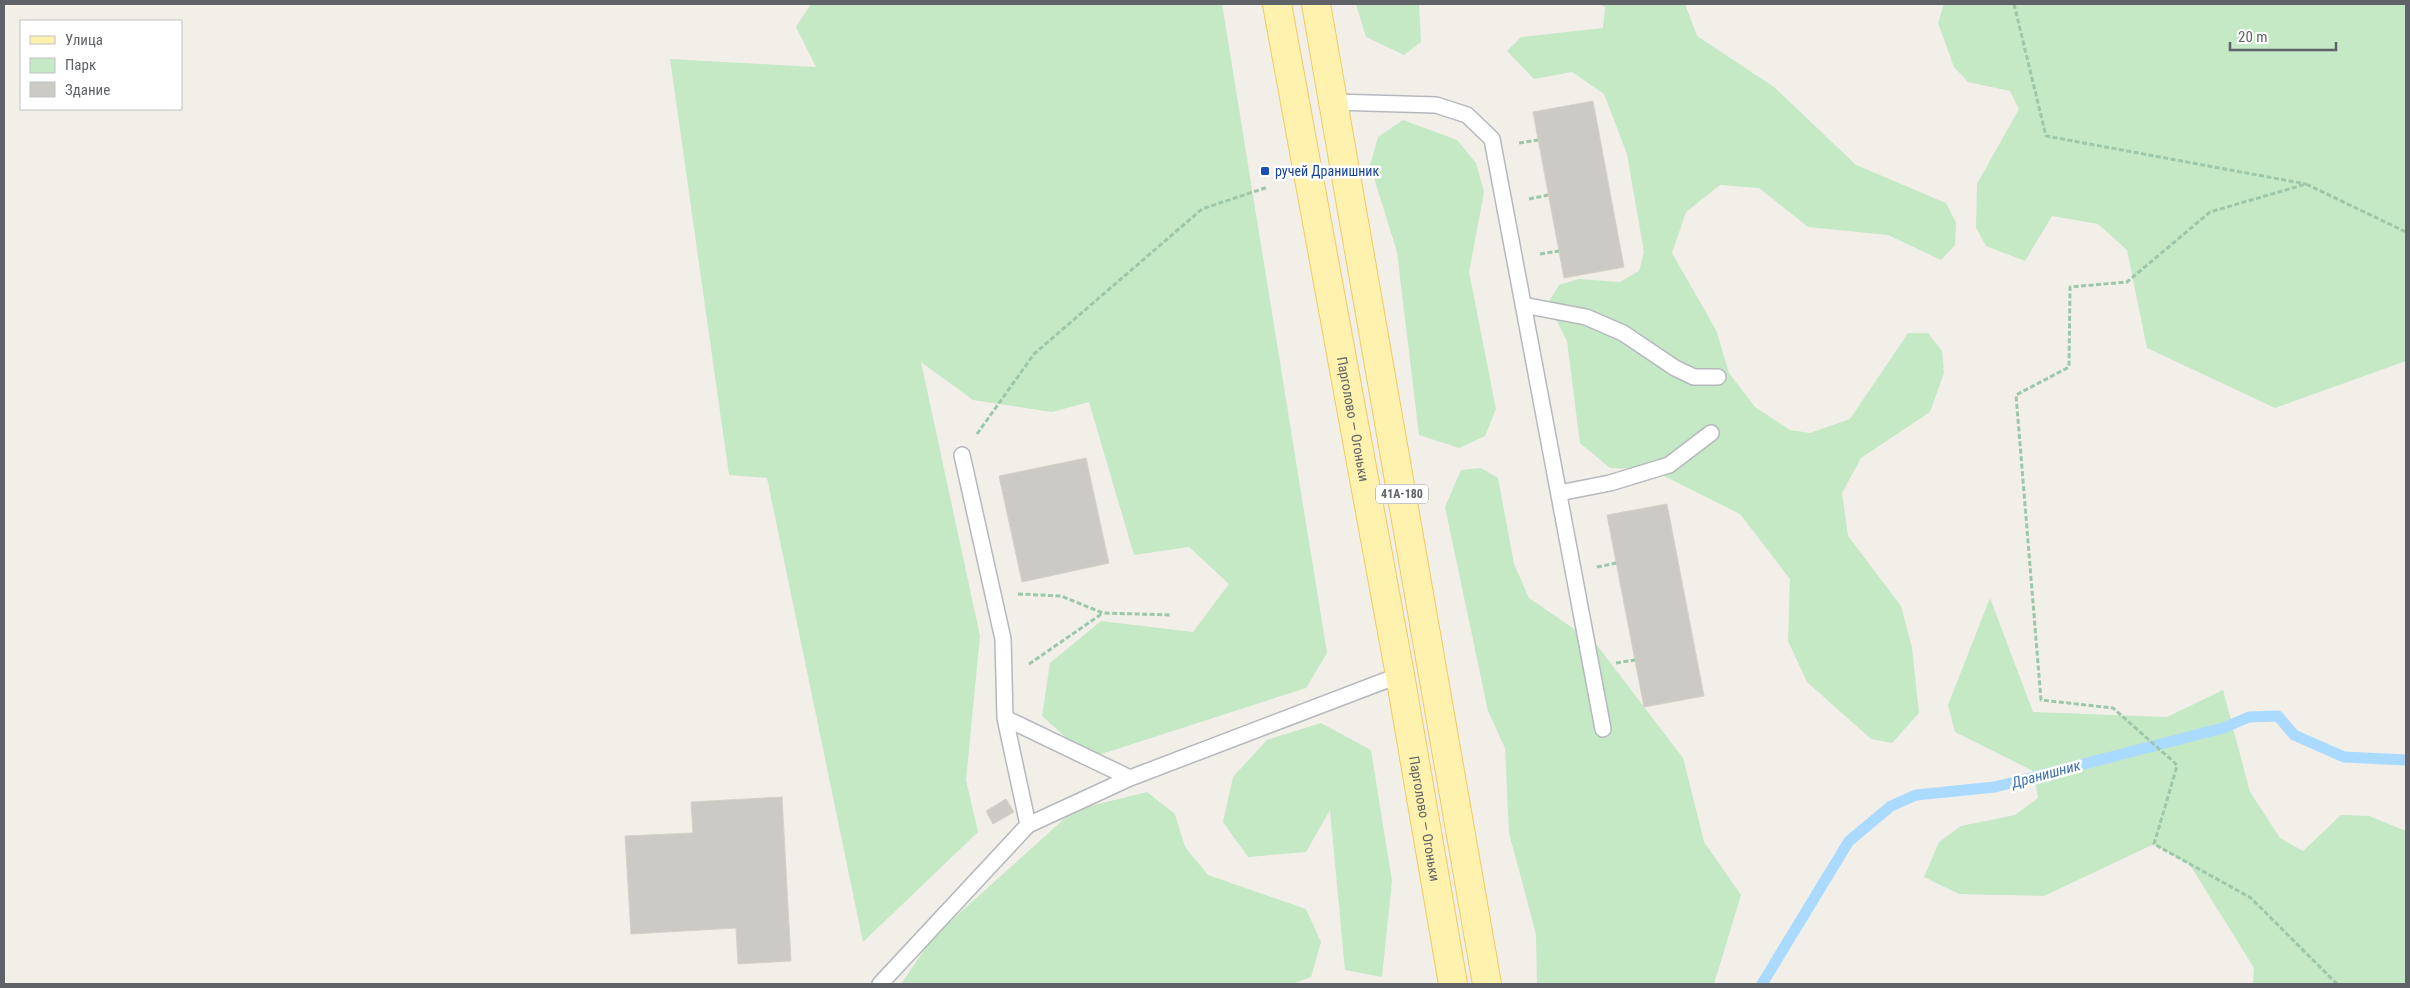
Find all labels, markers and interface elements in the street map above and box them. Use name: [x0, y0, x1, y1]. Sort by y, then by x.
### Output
legend: [20, 20, 182, 110]
scale bar: [2230, 20, 2336, 52]
text: 20 m: [2238, 28, 2268, 46]
text: Улица: [65, 31, 103, 49]
text: Парк: [65, 56, 96, 74]
text: Здание: [65, 81, 110, 99]
place label: ручей Дранишник: [1275, 163, 1380, 179]
marker: ручей Дранишник: [1259, 165, 1271, 177]
street label: Парголово — Огоньки: [1334, 355, 1372, 483]
road number: 41А-180: [1376, 484, 1428, 504]
street label: Парголово — Огоньки: [1406, 755, 1443, 883]
water label: Дранишник: [2009, 756, 2083, 792]

